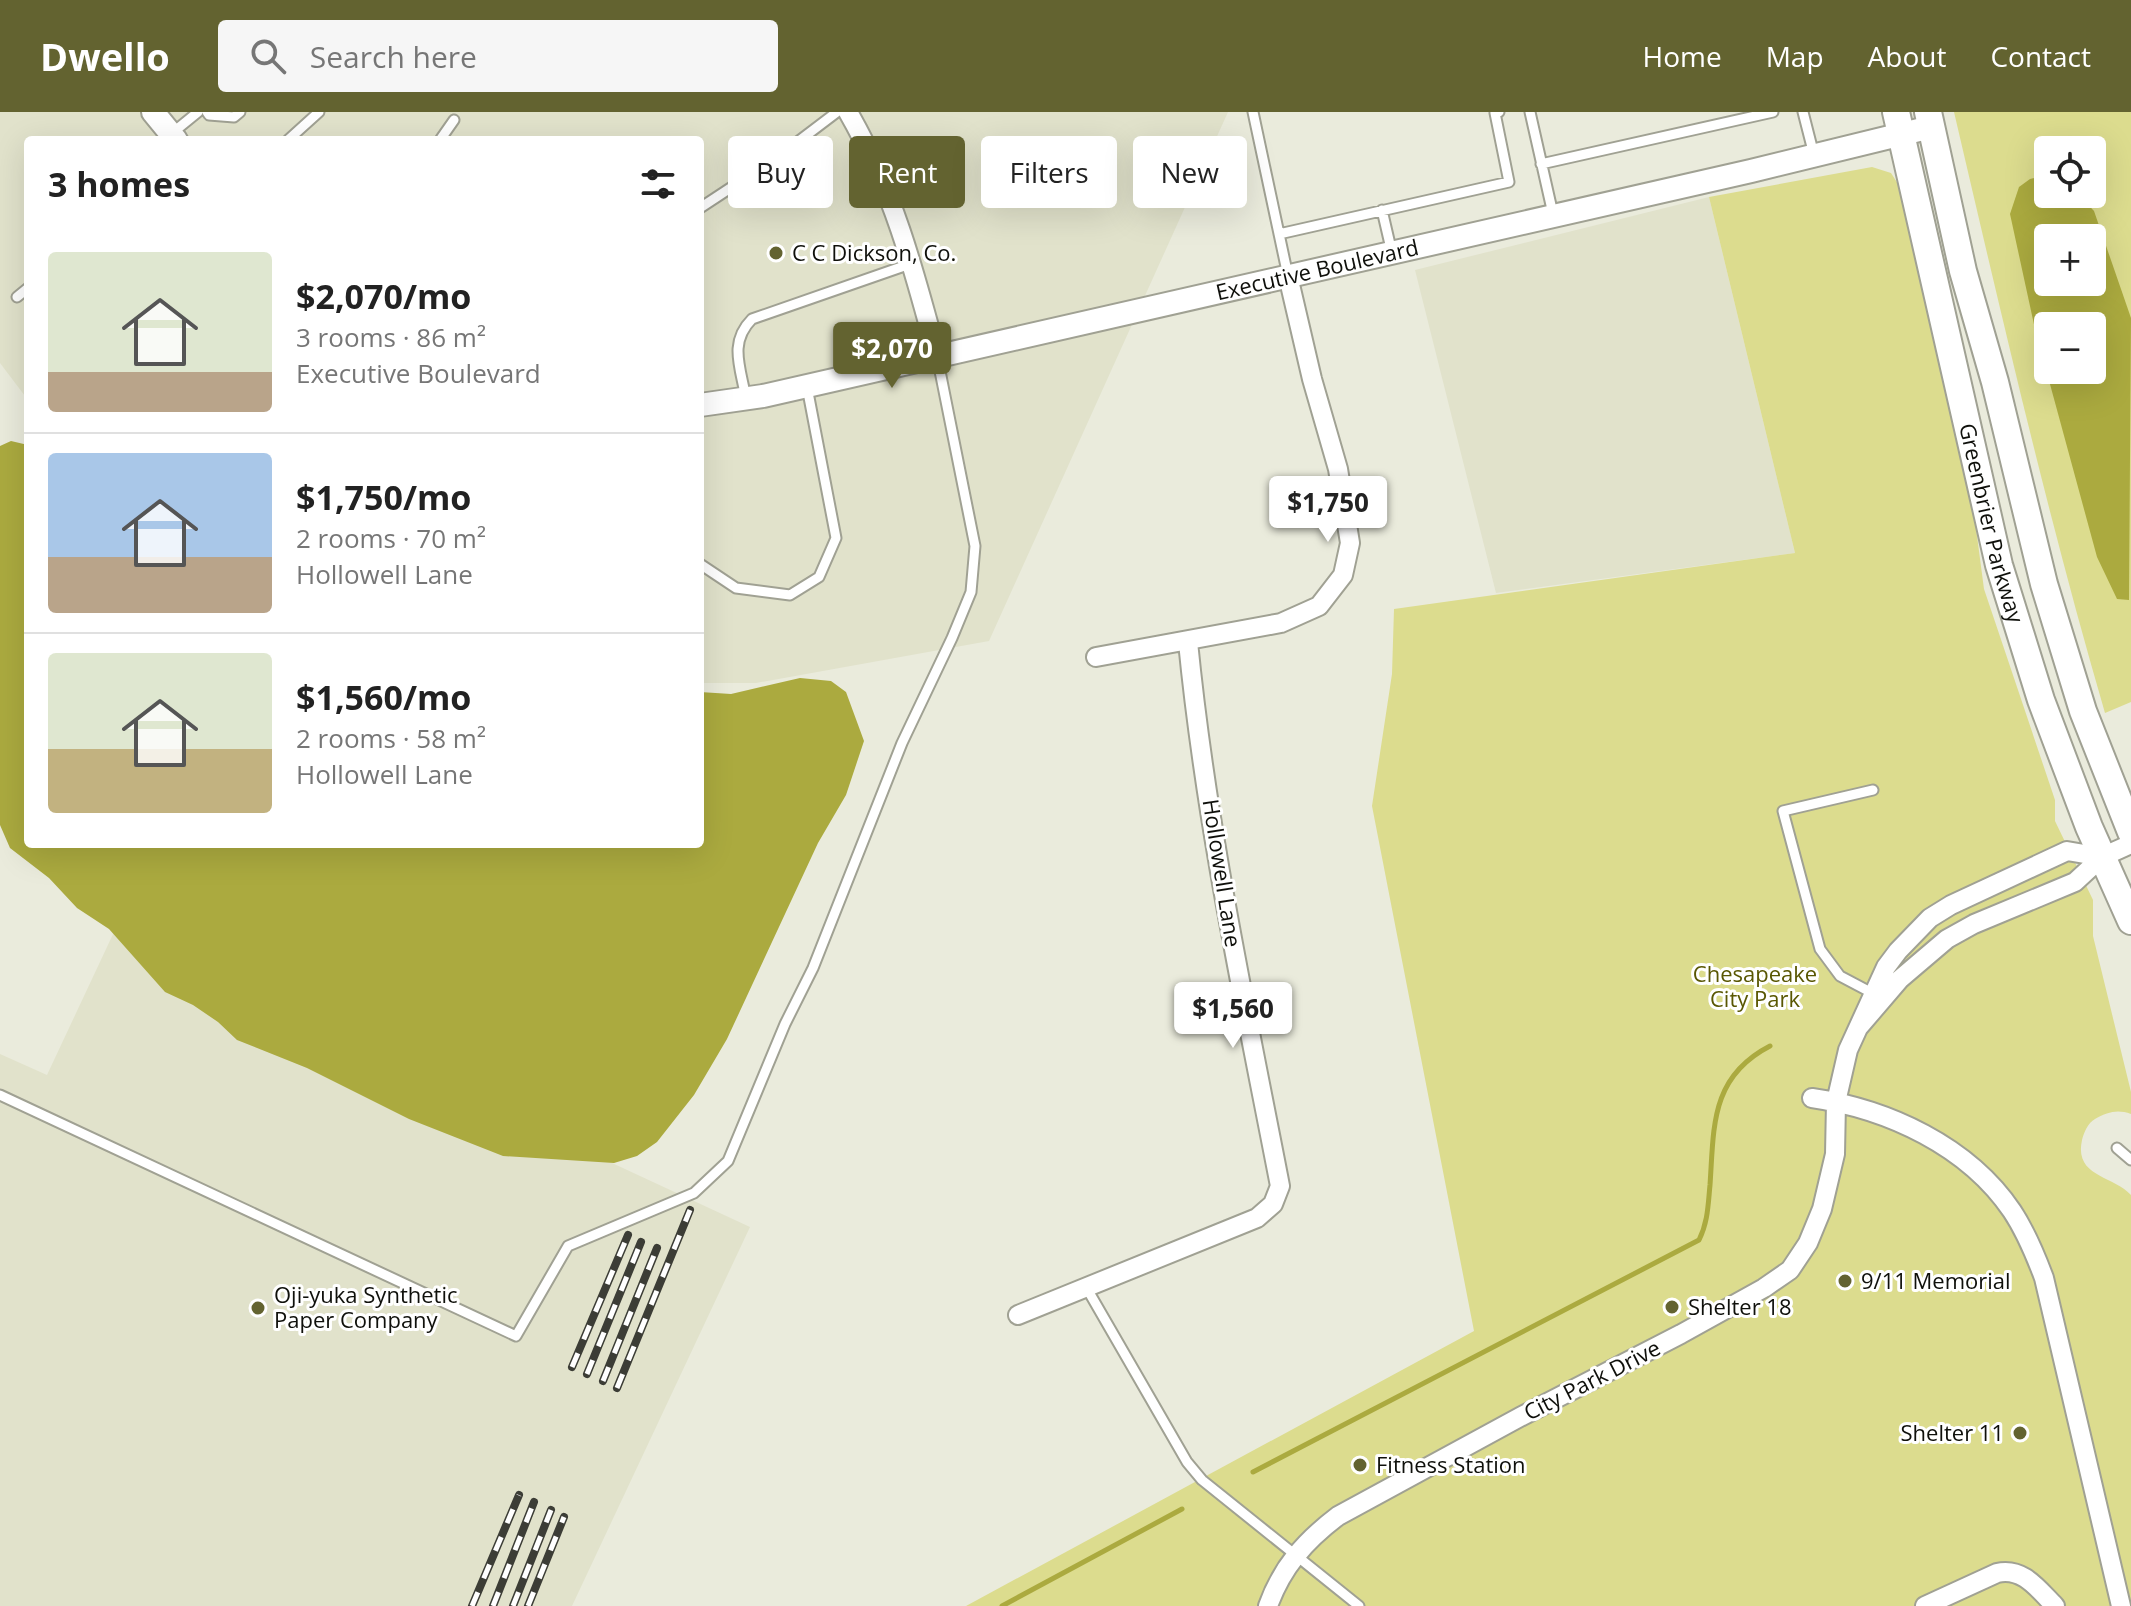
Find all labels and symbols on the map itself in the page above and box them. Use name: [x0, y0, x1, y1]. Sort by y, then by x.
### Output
street label: Executive Boulevard: [1213, 231, 1421, 306]
place label: C C Dickson, Co.: [792, 237, 956, 267]
marker: C C Dickson, Co.: [767, 244, 785, 262]
pin: $2,070: [827, 322, 957, 390]
street label: Greenbrier Parkway: [1953, 420, 2032, 627]
pin: $1,750: [1263, 476, 1393, 544]
street label: Hollowell Lane: [1196, 797, 1250, 949]
park label: Chesapeake City Park: [1693, 958, 1817, 1013]
pin: $1,560: [1168, 982, 1298, 1050]
place label: 9/11 Memorial: [1861, 1265, 2011, 1295]
marker: 9/11 Memorial: [1836, 1272, 1854, 1290]
place label: Oji-yuka Synthetic Paper Company: [274, 1279, 458, 1334]
place label: Shelter 18: [1688, 1291, 1792, 1321]
marker: Shelter 18: [1663, 1298, 1681, 1316]
marker: Oji-yuka Synthetic Paper Company: [249, 1299, 267, 1317]
street label: City Park Drive: [1518, 1332, 1665, 1426]
place label: Shelter 11: [1900, 1417, 2004, 1447]
marker: Shelter 11: [2011, 1424, 2029, 1442]
place label: Fitness Station: [1376, 1449, 1526, 1479]
marker: Fitness Station: [1351, 1456, 1369, 1474]

